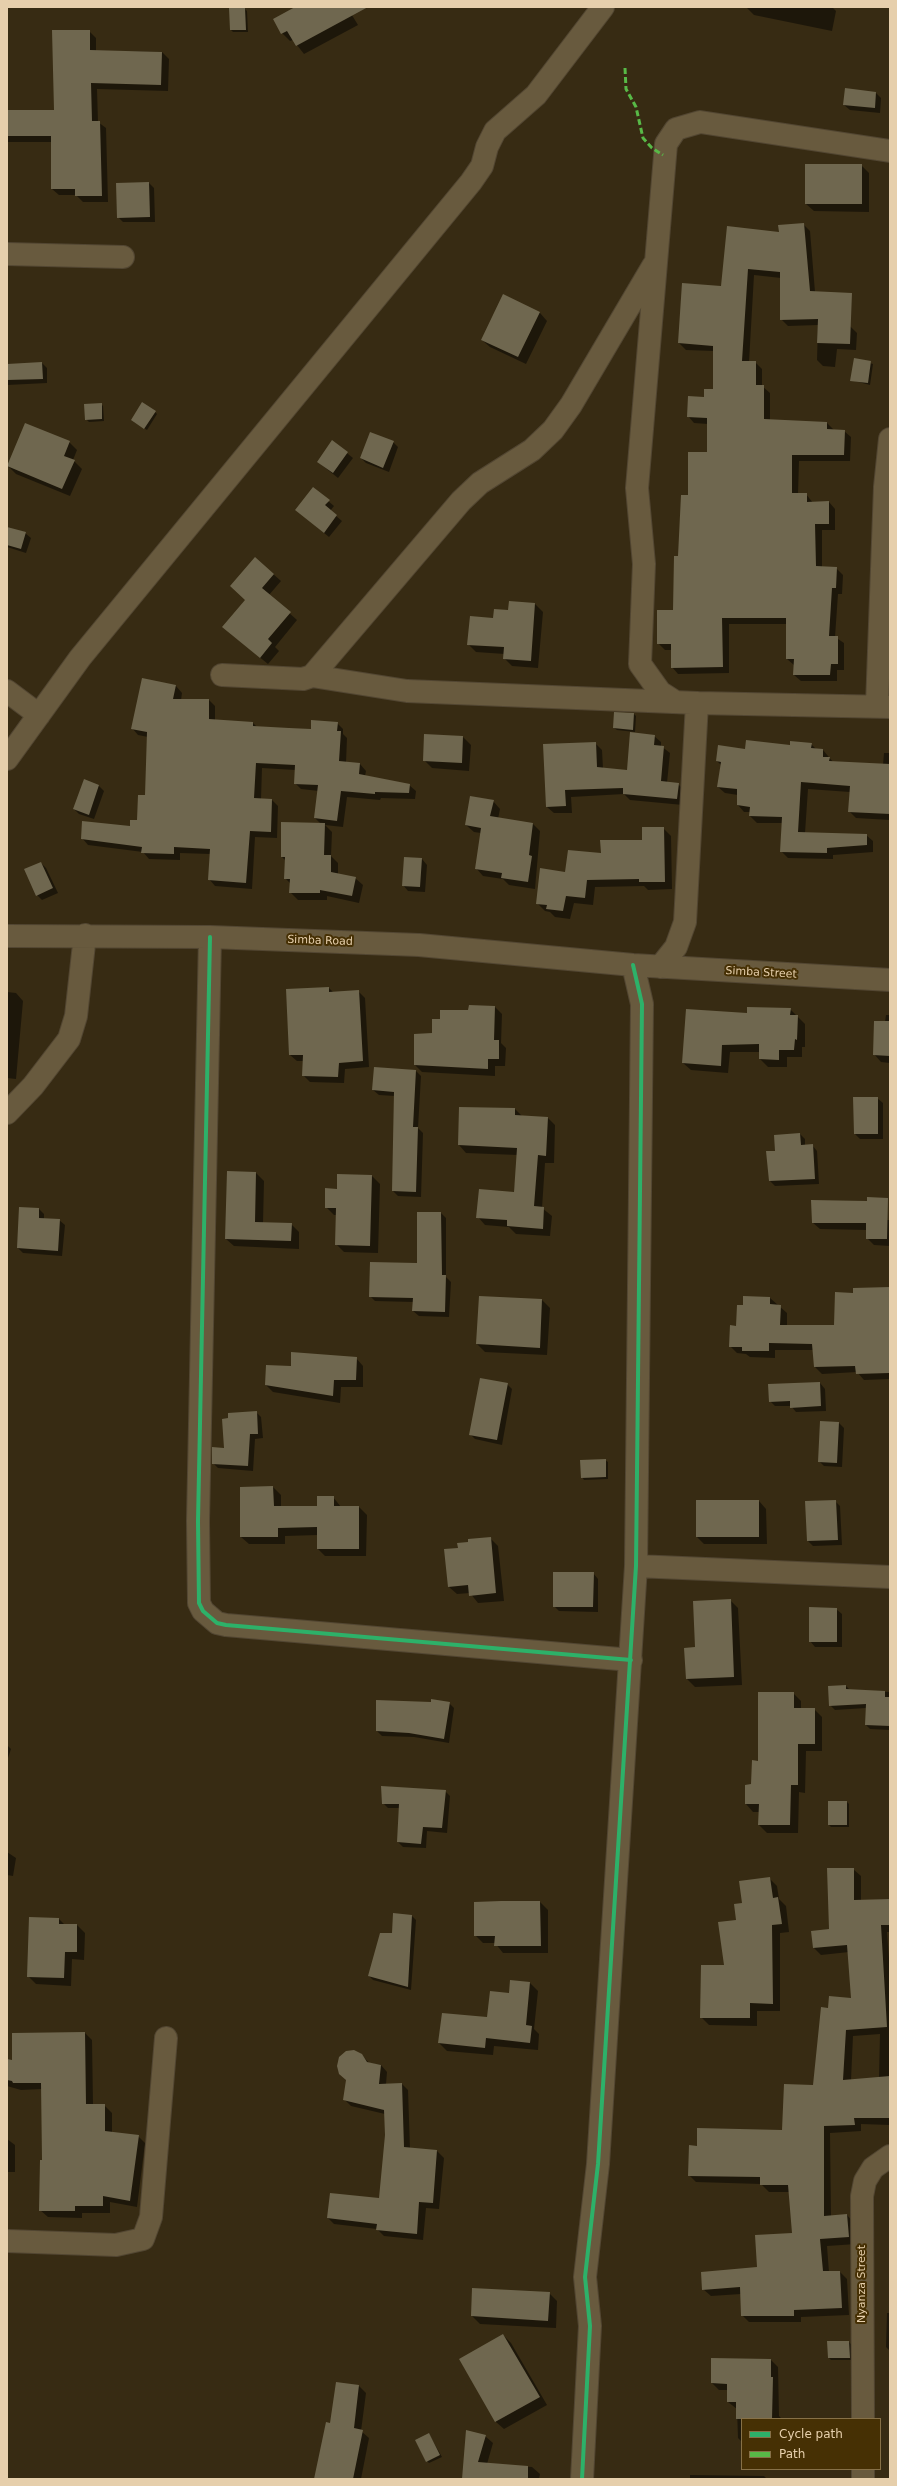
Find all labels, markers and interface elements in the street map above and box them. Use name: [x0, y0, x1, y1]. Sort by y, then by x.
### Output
street label: Simba Road: [287, 933, 353, 949]
street label: Simba Street: [725, 965, 797, 981]
street label: Nyanza Street: [855, 2245, 869, 2323]
legend: [741, 2418, 881, 2470]
text: Cycle path: [779, 2427, 843, 2441]
text: Path: [779, 2447, 805, 2461]

